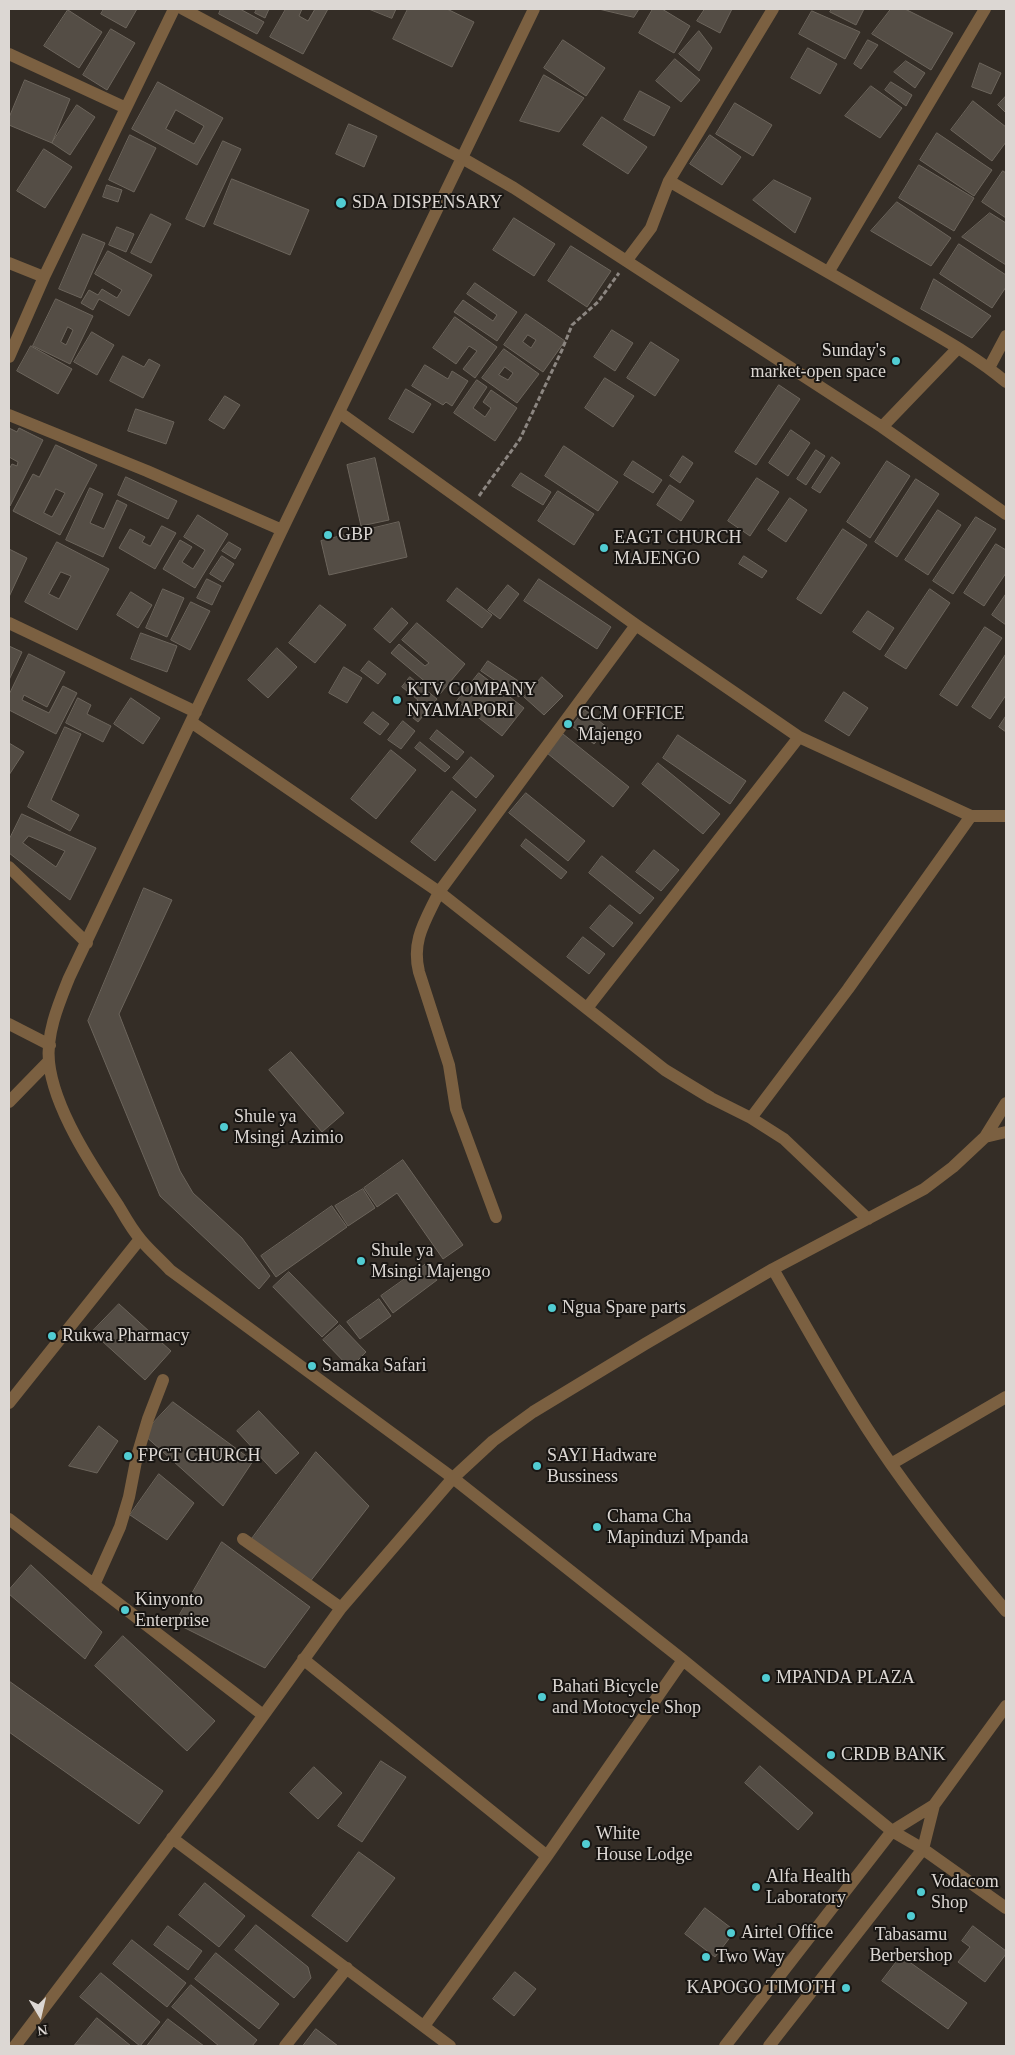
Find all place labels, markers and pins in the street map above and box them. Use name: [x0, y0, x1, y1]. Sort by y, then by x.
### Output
place label: SDA DISPENSARY: [352, 192, 503, 214]
marker: SDA DISPENSARY: [334, 196, 348, 210]
place label: Sunday's market-open space: [751, 340, 886, 382]
marker: Sunday's market-open space: [890, 355, 902, 367]
place label: GBP: [338, 524, 373, 546]
place label: EAGT CHURCH MAJENGO: [614, 527, 742, 570]
marker: GBP: [322, 529, 334, 541]
marker: EAGT CHURCH MAJENGO: [598, 542, 610, 554]
place label: KTV COMPANY NYAMAPORI: [407, 679, 537, 722]
marker: KTV COMPANY NYAMAPORI: [391, 694, 403, 706]
place label: CCM OFFICE Majengo: [578, 703, 685, 746]
marker: CCM OFFICE Majengo: [562, 718, 574, 730]
place label: Shule ya Msingi Azimio: [234, 1106, 344, 1148]
marker: Shule ya Msingi Azimio: [218, 1121, 230, 1133]
place label: Shule ya Msingi Majengo: [371, 1240, 490, 1282]
marker: Shule ya Msingi Majengo: [355, 1255, 367, 1267]
place label: Ngua Spare parts: [562, 1297, 686, 1319]
marker: Ngua Spare parts: [546, 1302, 558, 1314]
place label: Rukwa Pharmacy: [62, 1325, 189, 1347]
marker: Rukwa Pharmacy: [46, 1330, 58, 1342]
place label: Samaka Safari: [322, 1355, 426, 1377]
marker: Samaka Safari: [306, 1360, 318, 1372]
place label: FPCT CHURCH: [138, 1445, 261, 1467]
place label: SAYI Hadware Bussiness: [547, 1445, 657, 1488]
marker: FPCT CHURCH: [122, 1450, 134, 1462]
marker: SAYI Hadware Bussiness: [531, 1460, 543, 1472]
place label: Chama Cha Mapinduzi Mpanda: [607, 1506, 748, 1548]
marker: Chama Cha Mapinduzi Mpanda: [591, 1521, 603, 1533]
place label: Kinyonto Enterprise: [135, 1589, 209, 1632]
marker: Kinyonto Enterprise: [119, 1604, 131, 1616]
place label: MPANDA PLAZA: [776, 1667, 915, 1689]
marker: MPANDA PLAZA: [760, 1672, 772, 1684]
place label: Bahati Bicycle and Motocycle Shop: [552, 1676, 701, 1718]
marker: Bahati Bicycle and Motocycle Shop: [536, 1691, 548, 1703]
place label: CRDB BANK: [841, 1744, 946, 1766]
marker: CRDB BANK: [825, 1749, 837, 1761]
place label: White House Lodge: [596, 1823, 692, 1866]
marker: White House Lodge: [580, 1838, 592, 1850]
place label: Alfa Health Laboratory: [766, 1866, 850, 1908]
place label: Vodacom Shop: [931, 1871, 999, 1914]
marker: Alfa Health Laboratory: [750, 1881, 762, 1893]
marker: Vodacom Shop: [915, 1886, 927, 1898]
marker: Tabasamu Berbershop: [905, 1910, 917, 1922]
place label: Airtel Office: [741, 1922, 833, 1944]
place label: Tabasamu Berbershop: [870, 1924, 952, 1966]
marker: Airtel Office: [725, 1927, 737, 1939]
place label: Two Way: [716, 1946, 785, 1968]
marker: Two Way: [700, 1951, 712, 1963]
place label: KAPOGO TIMOTH: [687, 1977, 836, 1999]
marker: KAPOGO TIMOTH: [840, 1982, 852, 1994]

